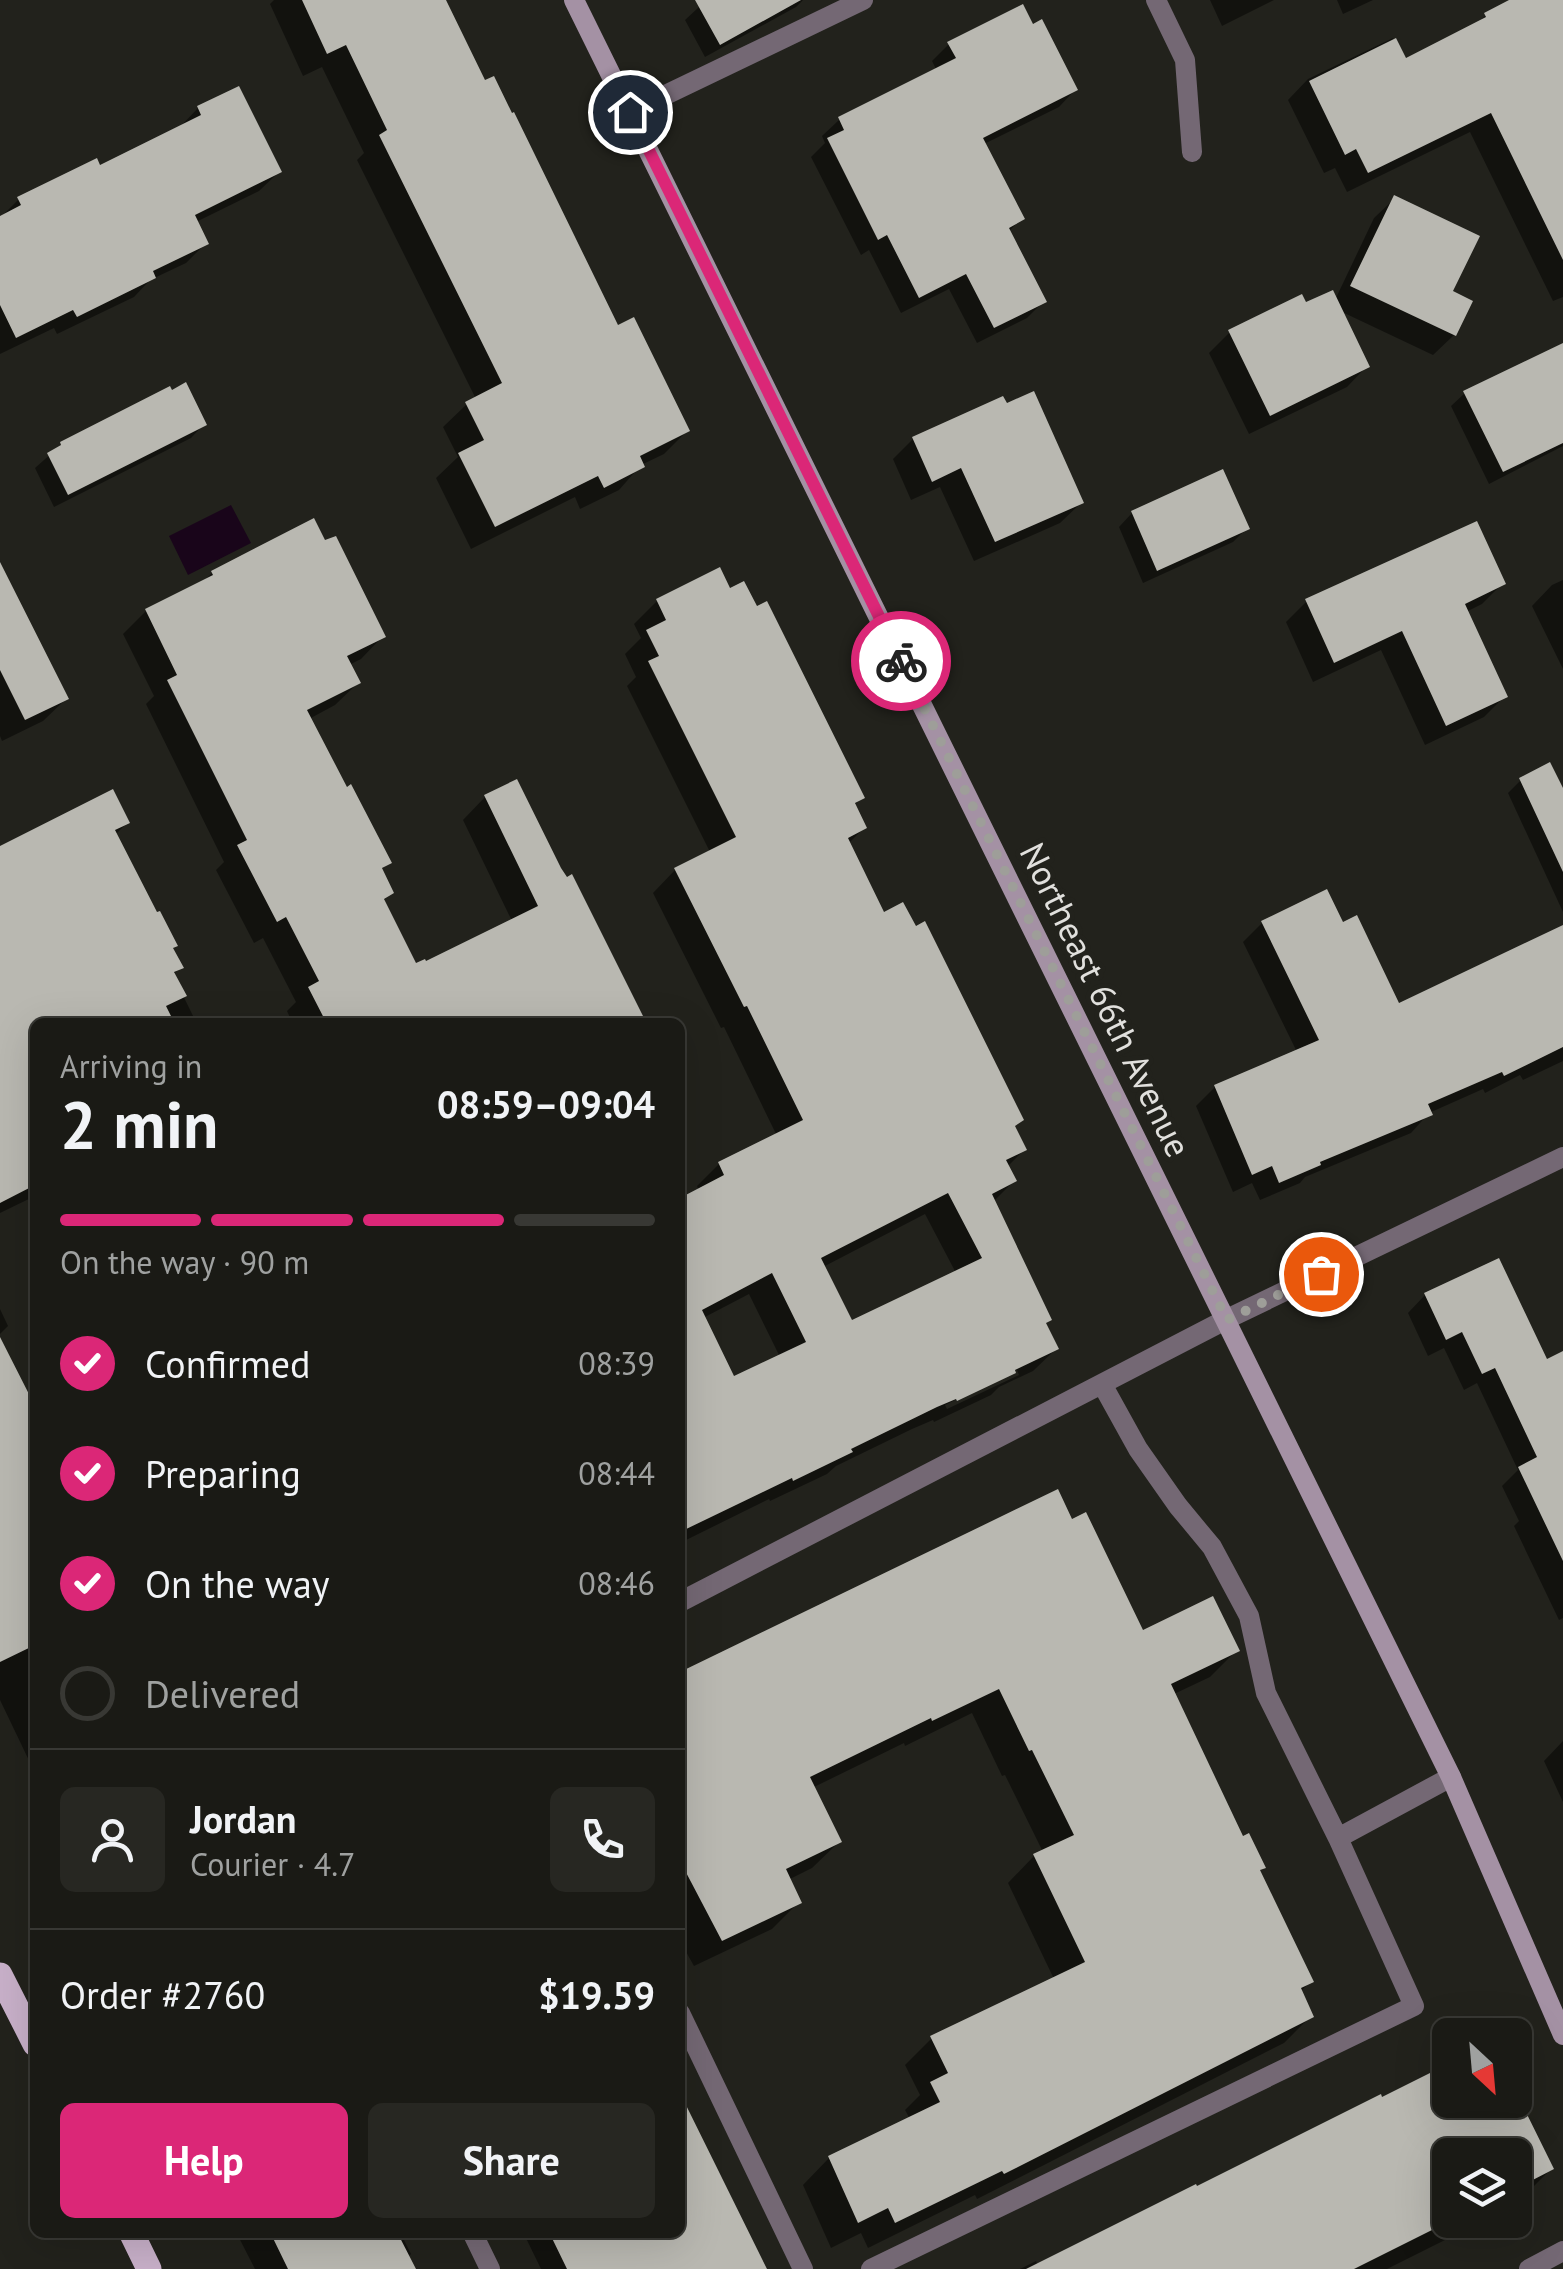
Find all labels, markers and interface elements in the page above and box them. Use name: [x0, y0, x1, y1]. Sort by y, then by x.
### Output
pin: [588, 70, 673, 155]
icon: home: [603, 85, 658, 140]
courier: [851, 611, 951, 711]
icon: bike: [874, 634, 929, 689]
street label: Northeast 66th Avenue: [1010, 835, 1202, 1164]
text: Arriving in: [60, 1045, 202, 1087]
text: 08:59–09:04: [437, 1079, 655, 1128]
text: 2 min: [60, 1082, 219, 1166]
pin: [1279, 1232, 1364, 1317]
text: On the way · 90 m: [60, 1241, 309, 1283]
icon: bag: [1294, 1247, 1349, 1302]
icon: check: [60, 1336, 115, 1391]
text: Confirmed: [145, 1339, 311, 1388]
text: 08:39: [578, 1342, 655, 1384]
icon: check: [60, 1446, 115, 1501]
text: Preparing: [145, 1449, 301, 1498]
text: 08:44: [578, 1452, 655, 1494]
icon: check: [60, 1556, 115, 1611]
text: On the way: [145, 1559, 330, 1608]
text: 08:46: [578, 1562, 655, 1604]
text: Delivered: [145, 1669, 300, 1718]
button: person: [60, 1787, 165, 1892]
button: phone: [550, 1787, 655, 1892]
text: Jordan: [190, 1794, 296, 1843]
text: Courier · 4.7: [190, 1843, 356, 1885]
text: Order #2760: [60, 1970, 265, 2019]
text: $19.59: [538, 1970, 655, 2019]
north arrow: [1432, 2018, 1532, 2118]
map controls: [1432, 2018, 1532, 2238]
button: Help: [60, 2103, 348, 2218]
button: Share: [368, 2103, 655, 2218]
button: layers: [1432, 2138, 1532, 2238]

